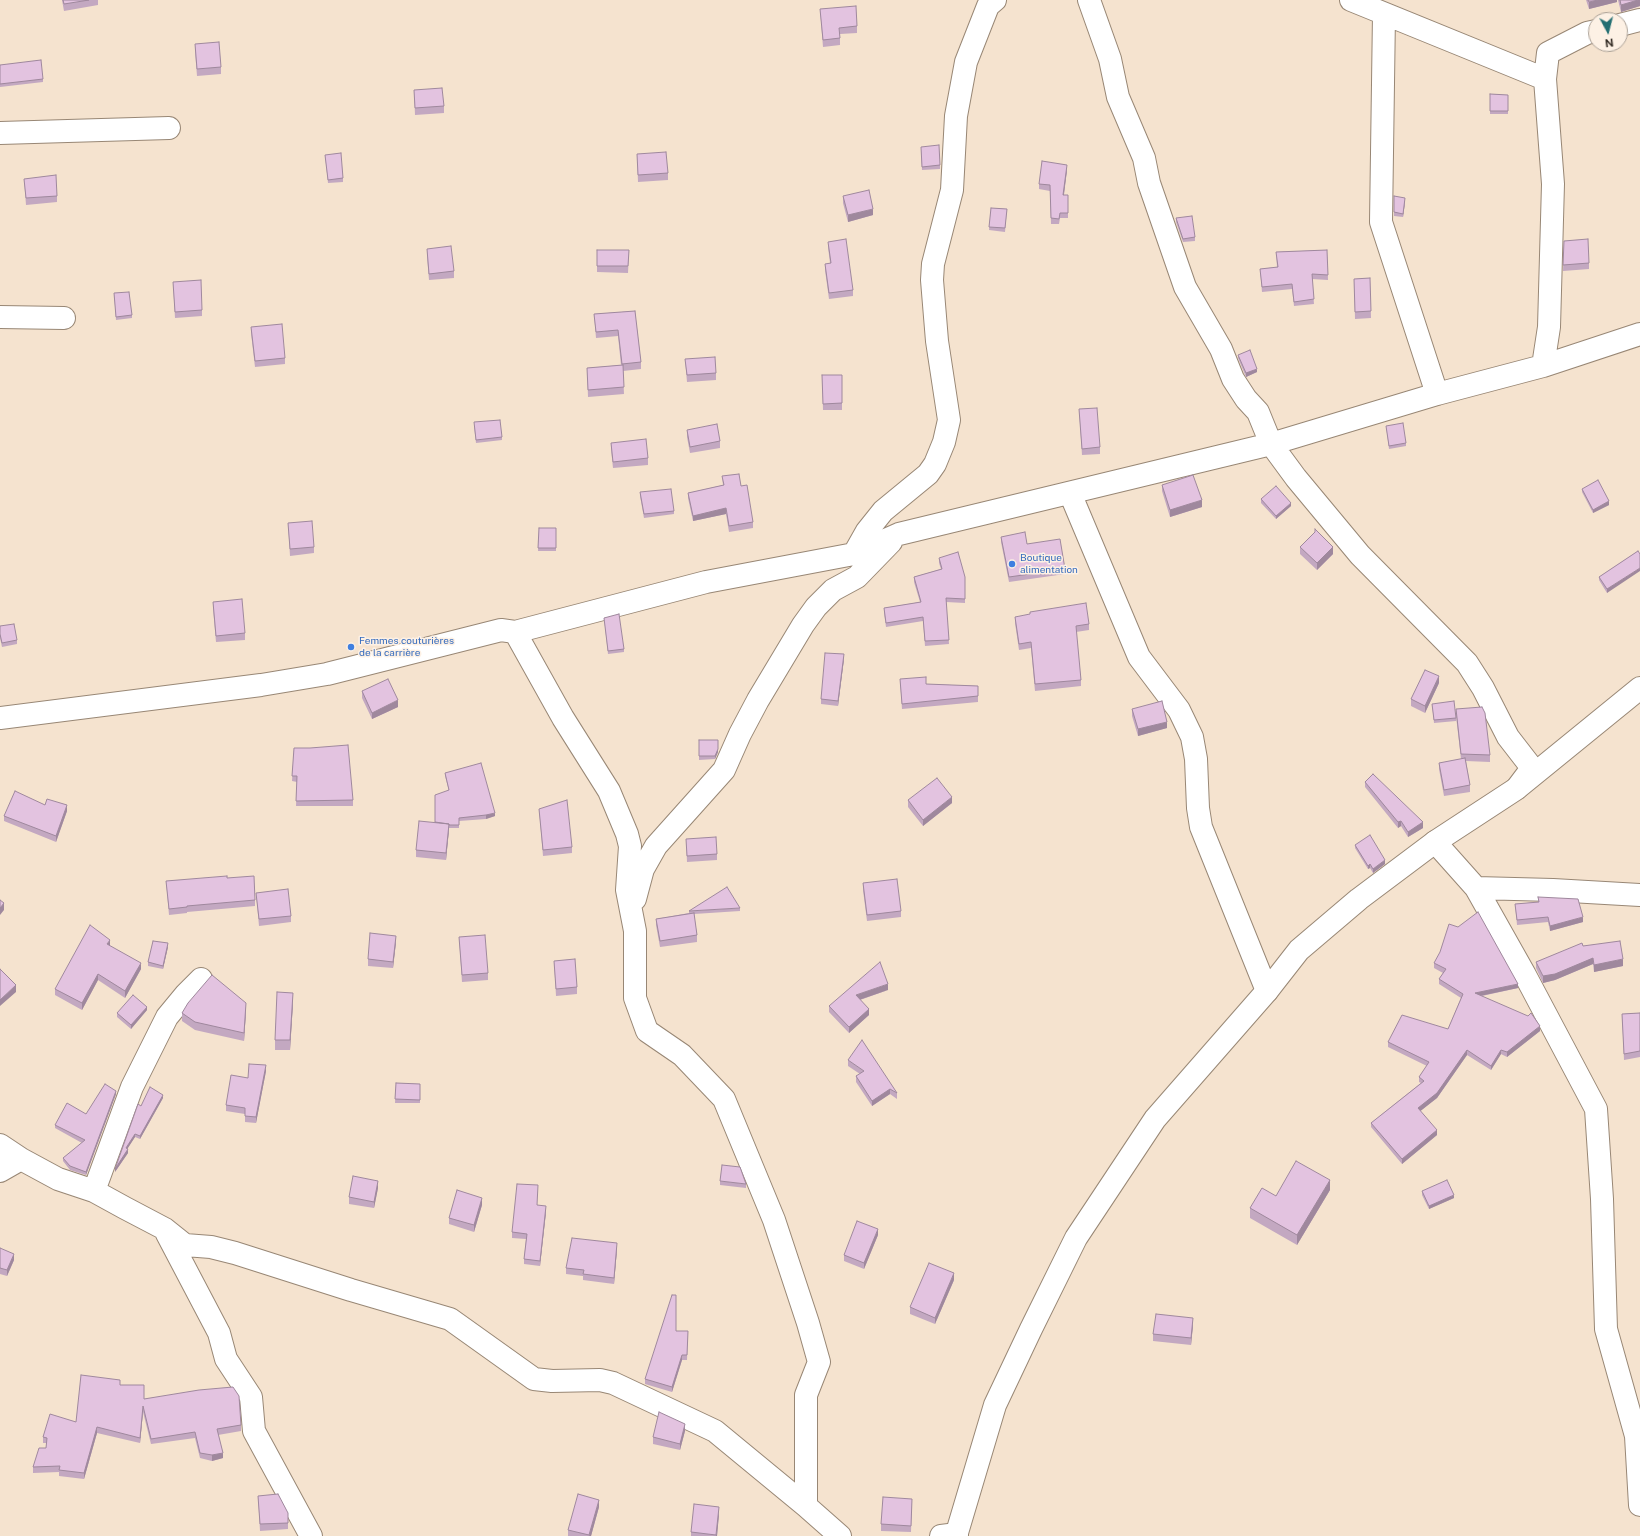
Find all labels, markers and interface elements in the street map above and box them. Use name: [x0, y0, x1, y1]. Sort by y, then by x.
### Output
north arrow: [1588, 12, 1628, 52]
text: N: [1604, 36, 1614, 49]
place label: Boutique alimentation: [1020, 552, 1078, 576]
marker: Boutique alimentation: [1007, 559, 1017, 569]
place label: Femmes couturières de la carrière: [359, 635, 454, 658]
marker: Femmes couturières de la carrière: [346, 642, 356, 652]

